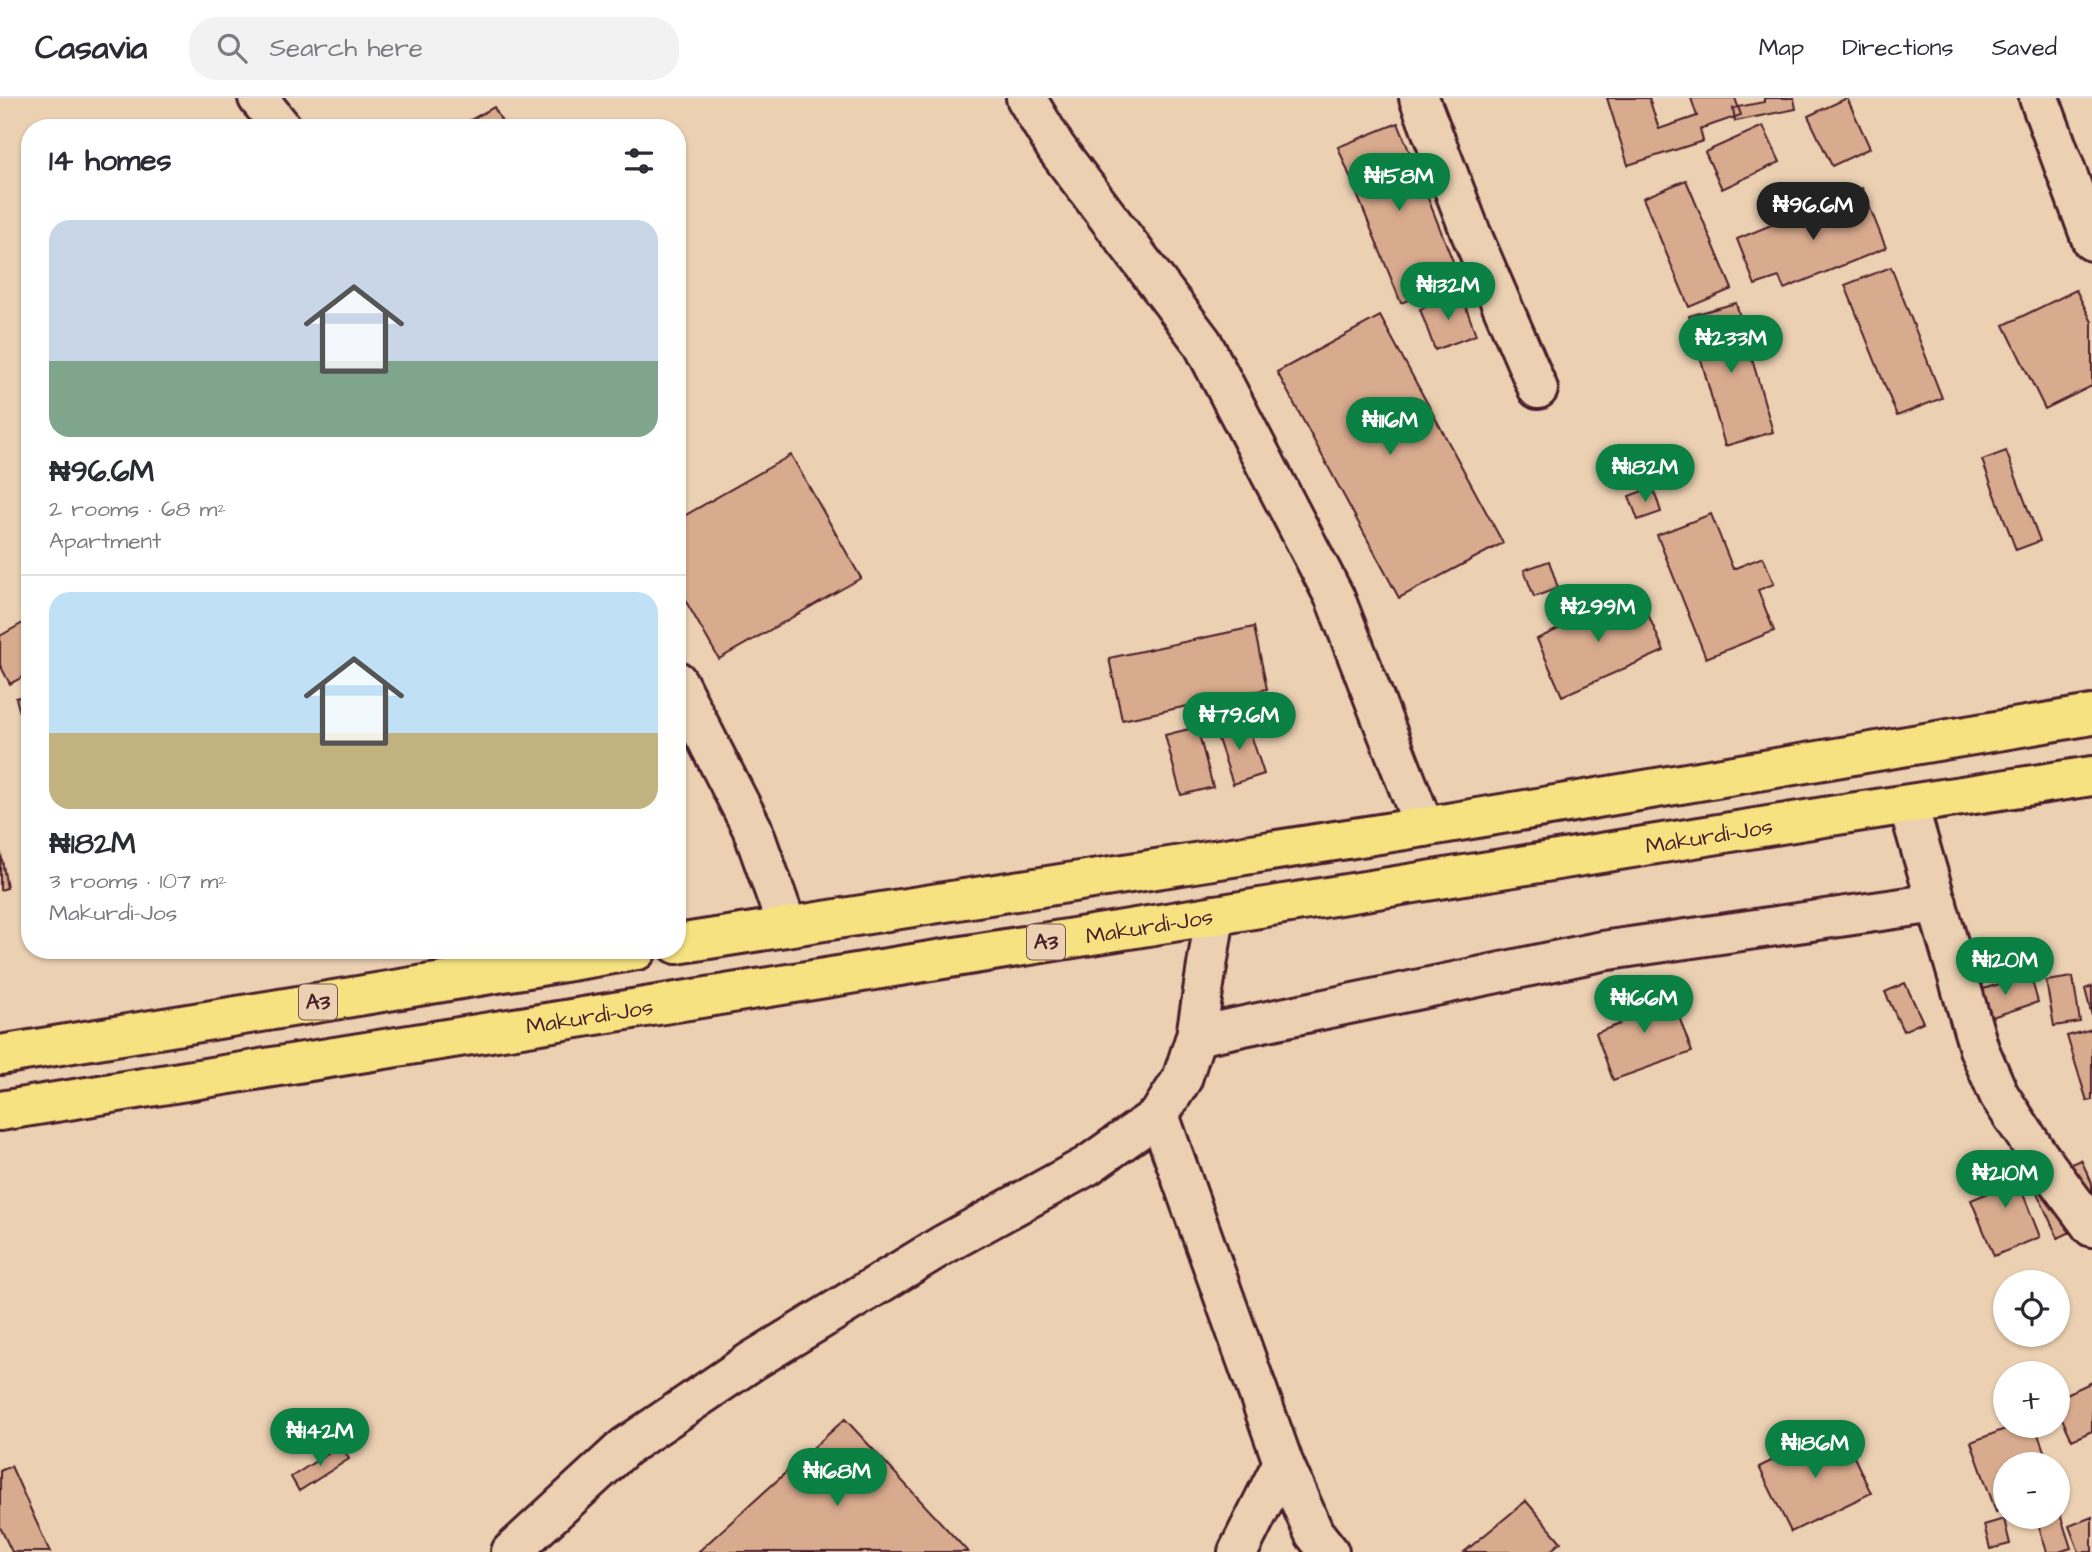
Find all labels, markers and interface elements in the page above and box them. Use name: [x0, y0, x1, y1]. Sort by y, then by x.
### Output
search box: [189, 17, 679, 80]
text: Casavia: [35, 25, 147, 71]
icon: search: [213, 29, 251, 67]
text: Search here: [269, 30, 423, 66]
text: Map: [1759, 31, 1804, 65]
text: Directions: [1842, 31, 1954, 65]
text: Saved: [1992, 31, 2057, 65]
text: 14 homes: [49, 140, 172, 182]
icon: filters: [620, 142, 658, 180]
pin: ₦158M: [1350, 153, 1448, 213]
text: ₦158M: [1364, 160, 1434, 192]
pin: ₦96.6M: [1756, 183, 1870, 242]
text: ₦96.6M: [1773, 189, 1853, 221]
pin: ₦132M: [1399, 262, 1497, 322]
icon: home: [291, 266, 417, 392]
text: ₦132M: [1416, 269, 1480, 301]
pin: ₦233M: [1682, 316, 1780, 375]
text: ₦233M: [1695, 322, 1767, 354]
pin: ₦116M: [1341, 398, 1439, 457]
text: ₦116M: [1362, 404, 1418, 436]
pin: ₦182M: [1596, 444, 1694, 504]
text: ₦96.6M: [49, 451, 154, 493]
text: ₦182M: [1612, 451, 1678, 483]
text: 2 rooms · 68 m²: [49, 493, 226, 525]
text: Apartment: [49, 525, 161, 557]
pin: ₦299M: [1549, 584, 1647, 644]
text: ₦299M: [1561, 591, 1636, 623]
icon: home: [291, 638, 417, 764]
pin: ₦79.6M: [1182, 692, 1296, 752]
text: ₦79.6M: [1199, 699, 1279, 731]
street label: Makurdi-Jos: [1643, 811, 1775, 863]
text: ₦182M: [49, 823, 136, 865]
text: 3 rooms · 107 m²: [49, 865, 227, 897]
text: Makurdi-Jos: [49, 897, 177, 929]
street label: Makurdi-Jos: [1083, 901, 1215, 953]
road number: A3: [1027, 924, 1065, 960]
pin: ₦120M: [1956, 937, 2054, 997]
text: ₦120M: [1972, 944, 2038, 976]
pin: ₦166M: [1595, 976, 1693, 1035]
text: ₦166M: [1610, 982, 1678, 1014]
road number: A3: [299, 984, 337, 1020]
street label: Makurdi-Jos: [524, 991, 655, 1043]
pin: ₦210M: [1956, 1150, 2054, 1210]
text: ₦210M: [1972, 1157, 2038, 1189]
map controls: [1993, 1270, 2070, 1529]
button: locate: [1993, 1270, 2070, 1347]
button: +: [1993, 1361, 2070, 1438]
pin: ₦142M: [271, 1408, 369, 1468]
text: ₦142M: [286, 1415, 354, 1447]
pin: ₦186M: [1766, 1420, 1864, 1480]
text: ₦186M: [1781, 1427, 1849, 1459]
pin: ₦168M: [788, 1448, 886, 1508]
button: −: [1993, 1452, 2070, 1529]
text: ₦168M: [803, 1455, 871, 1487]

